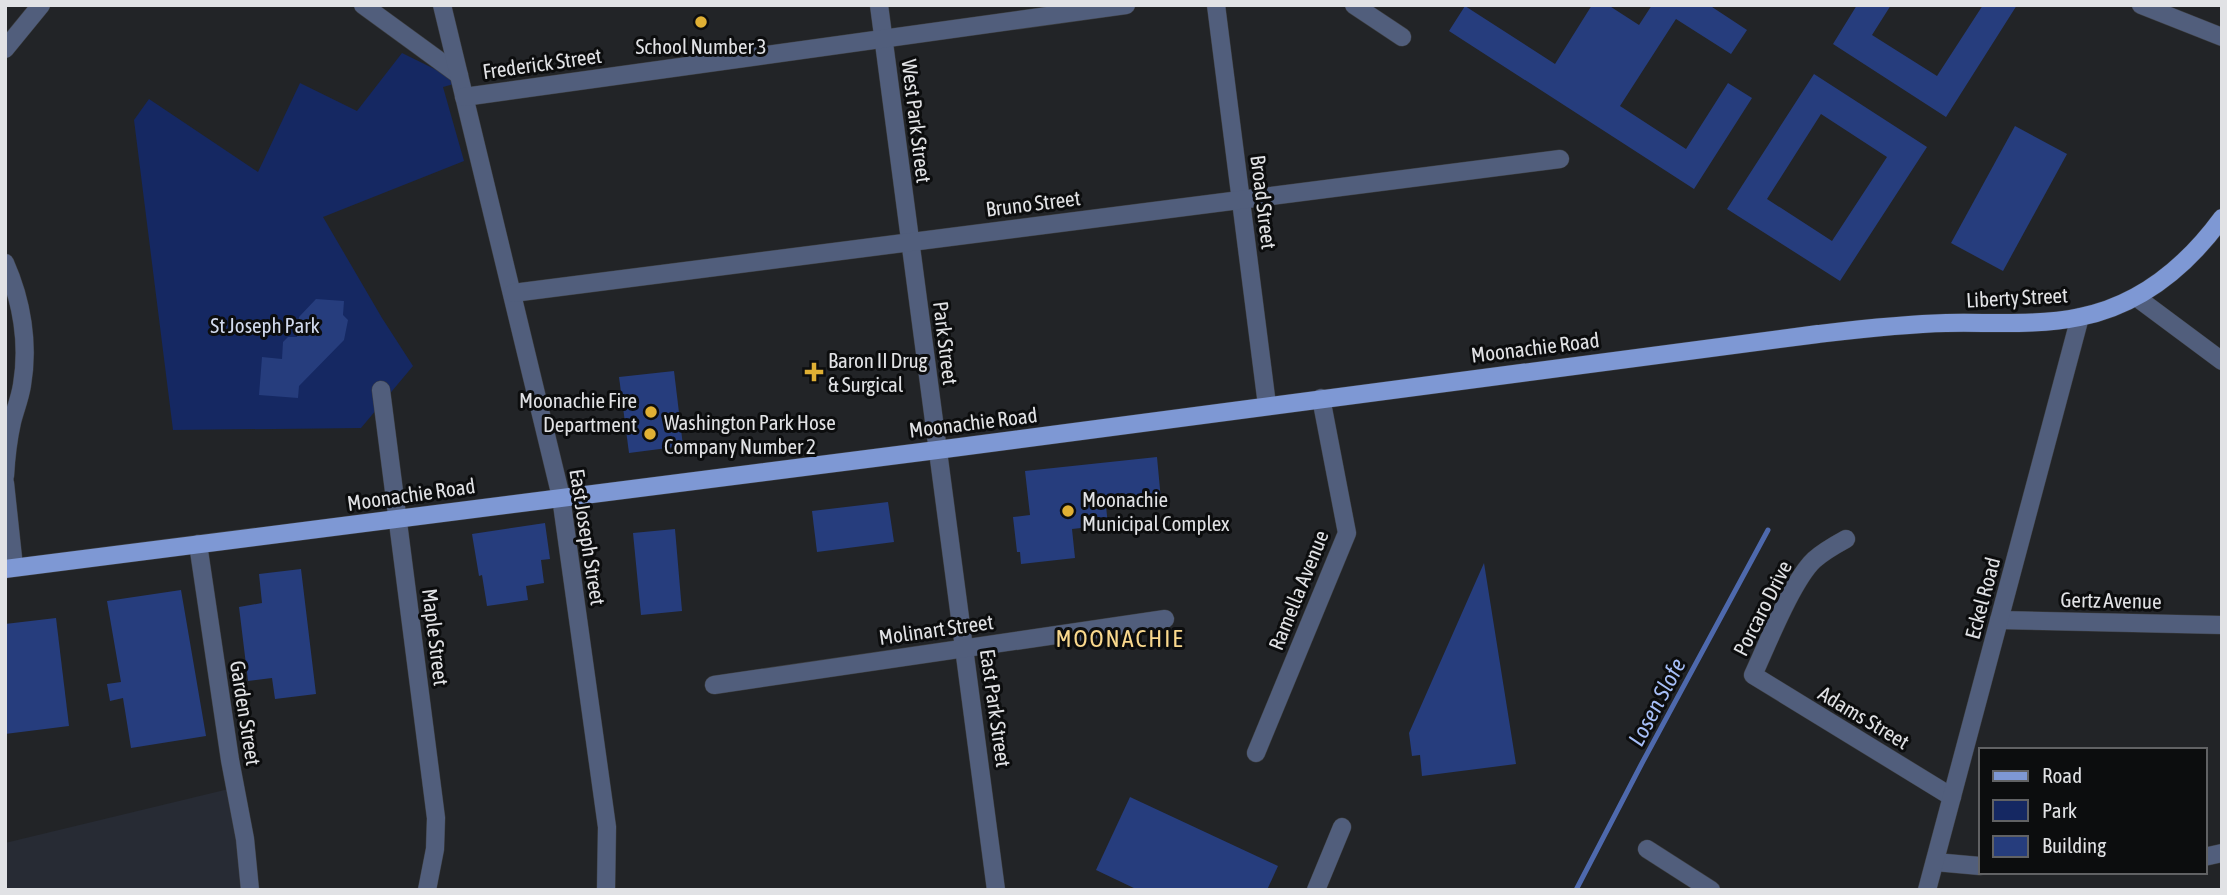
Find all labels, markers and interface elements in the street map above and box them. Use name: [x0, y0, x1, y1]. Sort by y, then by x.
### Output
marker: School Number 3: [693, 14, 709, 30]
place label: School Number 3: [635, 34, 767, 58]
street label: Frederick Street: [481, 43, 603, 83]
street label: West Park Street: [898, 58, 936, 184]
street label: Broad Street: [1246, 154, 1282, 250]
street label: Bruno Street: [984, 185, 1082, 221]
street label: Liberty Street: [1965, 282, 2069, 312]
street label: Park Street: [929, 300, 963, 386]
park label: St Joseph Park: [210, 313, 320, 337]
street label: Moonachie Road: [1469, 327, 1601, 367]
place label: Baron II Drug & Surgical: [828, 348, 928, 396]
marker: Baron II Drug & Surgical: [806, 364, 822, 380]
place label: Moonachie Fire Department: [519, 388, 637, 436]
street label: Moonachie Road: [907, 402, 1039, 442]
marker: Moonachie Fire Department: [643, 404, 659, 420]
place label: Washington Park Hose Company Number 2: [664, 410, 836, 458]
marker: Washington Park Hose Company Number 2: [642, 426, 658, 442]
street label: East Joseph Street: [565, 467, 611, 607]
street label: Moonachie Road: [345, 473, 477, 515]
place label: Moonachie Municipal Complex: [1082, 487, 1230, 535]
marker: Moonachie Municipal Complex: [1060, 503, 1076, 519]
street label: Ramella Avenue: [1263, 527, 1333, 653]
street label: Eckel Road: [1960, 555, 2004, 641]
street label: Porcaro Drive: [1728, 556, 1796, 660]
street label: Maple Street: [418, 587, 454, 687]
street label: Gertz Avenue: [2060, 587, 2162, 613]
street label: Molinart Street: [877, 609, 995, 649]
district label: MOONACHIE: [1055, 625, 1185, 652]
street label: East Park Street: [976, 647, 1016, 769]
water label: Losen Slofe: [1623, 654, 1691, 750]
street label: Garden Street: [226, 659, 266, 767]
street label: Adams Street: [1814, 681, 1914, 753]
legend: [1979, 748, 2206, 874]
text: Road: [2042, 763, 2082, 787]
text: Park: [2042, 798, 2077, 822]
text: Building: [2042, 833, 2106, 857]

